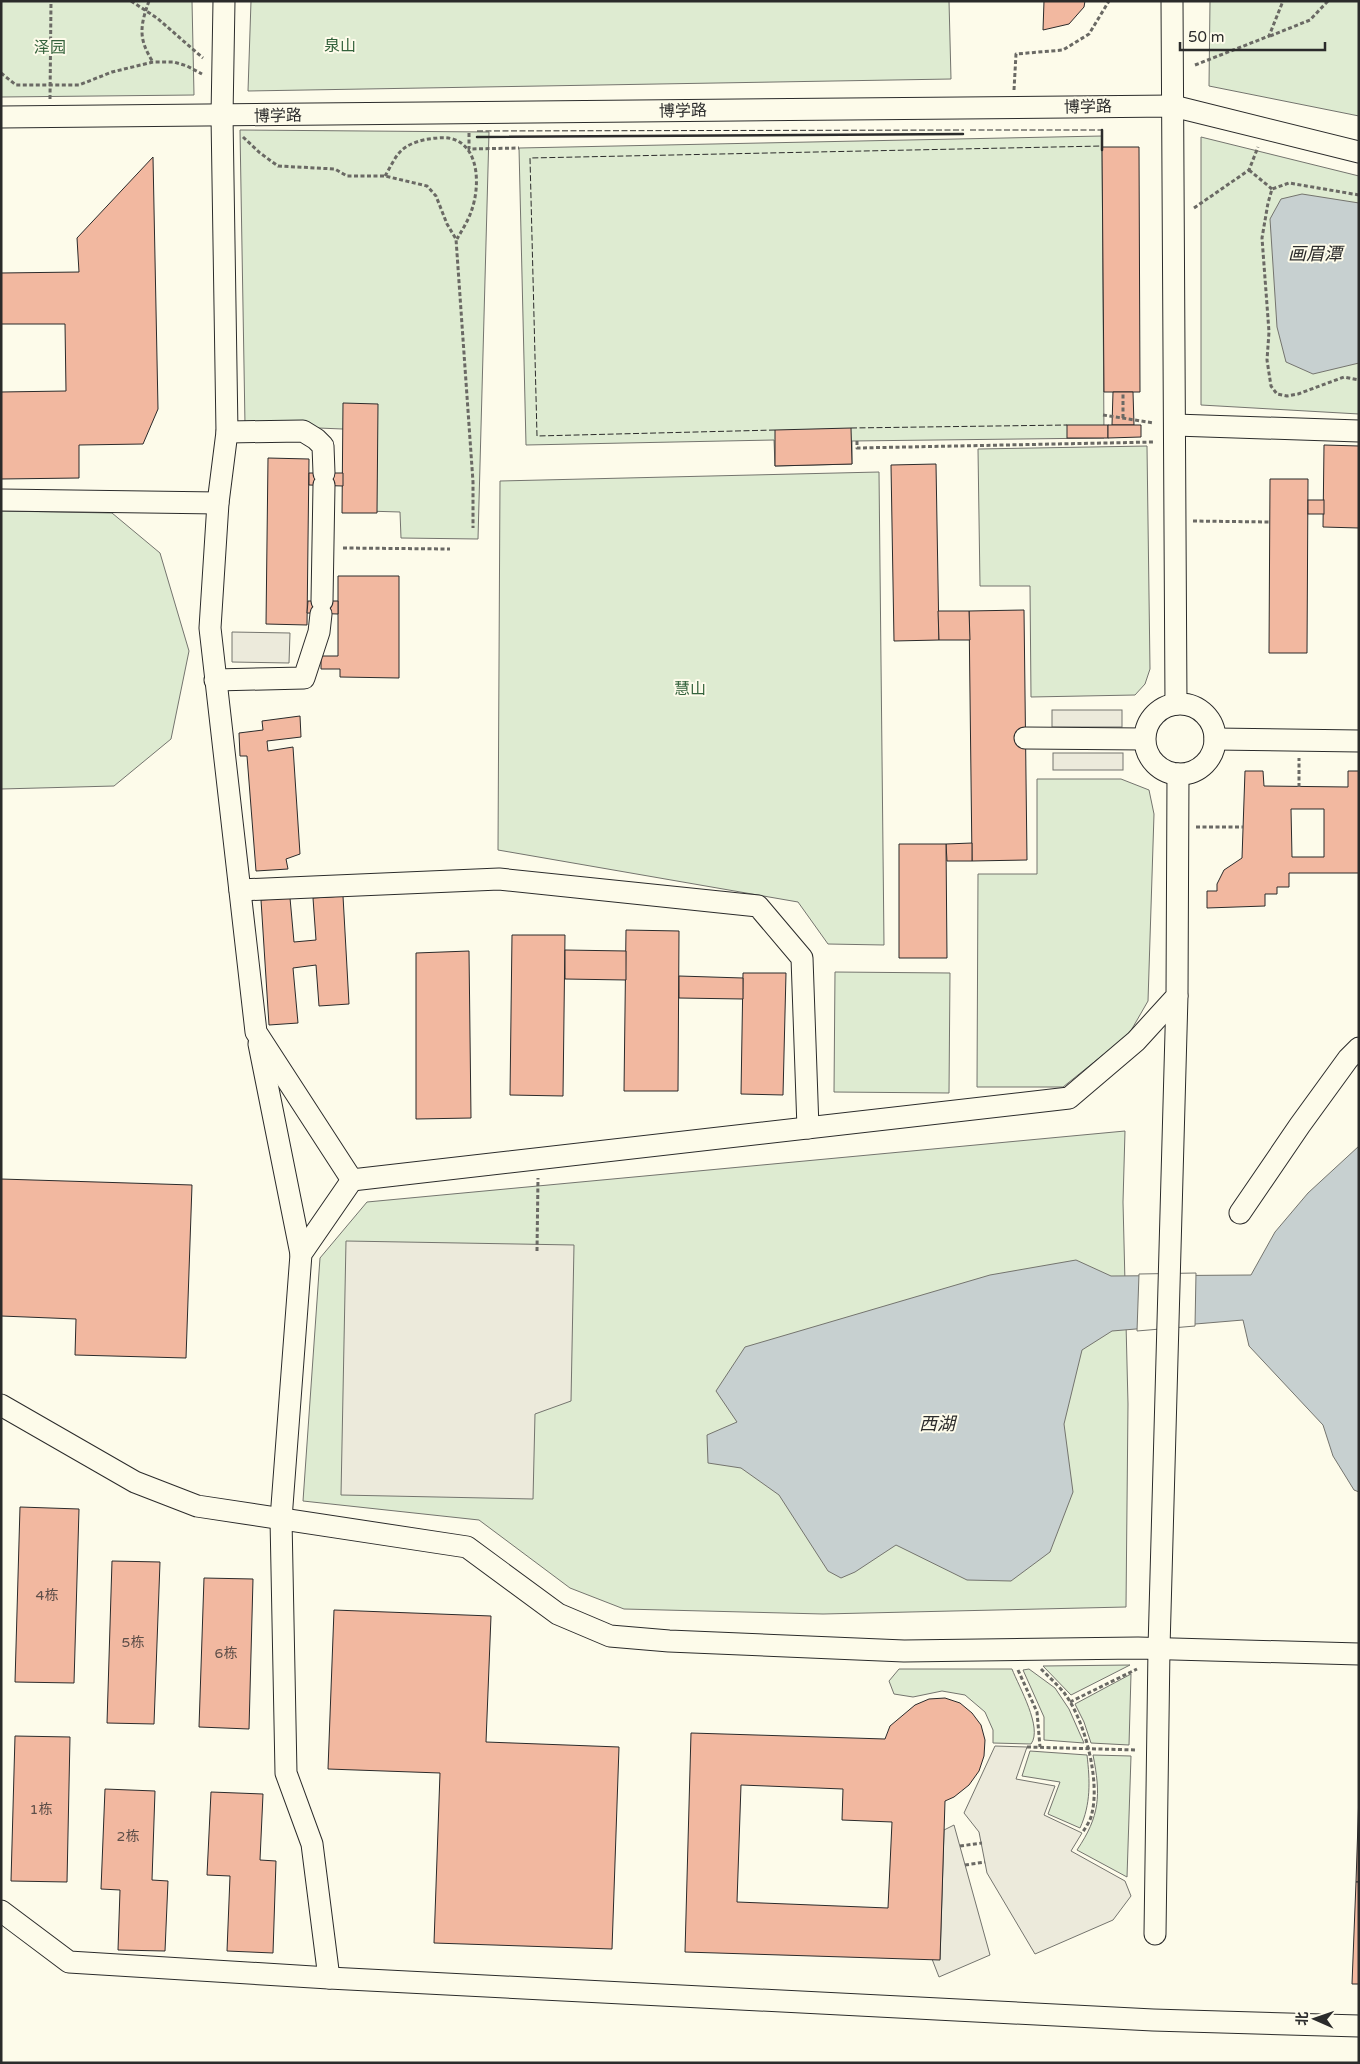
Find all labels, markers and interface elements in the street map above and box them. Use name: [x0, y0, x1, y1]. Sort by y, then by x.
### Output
scale bar: [1180, 20, 1325, 52]
text: 50 m: [1188, 28, 1225, 46]
park label: 泉山: [324, 36, 356, 56]
park label: 泽园: [34, 38, 66, 58]
street label: 博学路: [1064, 97, 1112, 117]
street label: 博学路: [659, 101, 707, 121]
street label: 博学路: [254, 106, 302, 126]
water label: 画眉潭: [1288, 243, 1345, 265]
park label: 慧山: [674, 679, 706, 699]
water label: 西湖: [919, 1413, 958, 1435]
house number: 4栋: [36, 1587, 58, 1604]
house number: 5栋: [122, 1634, 144, 1651]
house number: 6栋: [215, 1645, 237, 1662]
house number: 1栋: [30, 1801, 52, 1818]
house number: 2栋: [117, 1828, 139, 1845]
north arrow: [1290, 1994, 1340, 2044]
text: 北: [1294, 2011, 1311, 2026]

